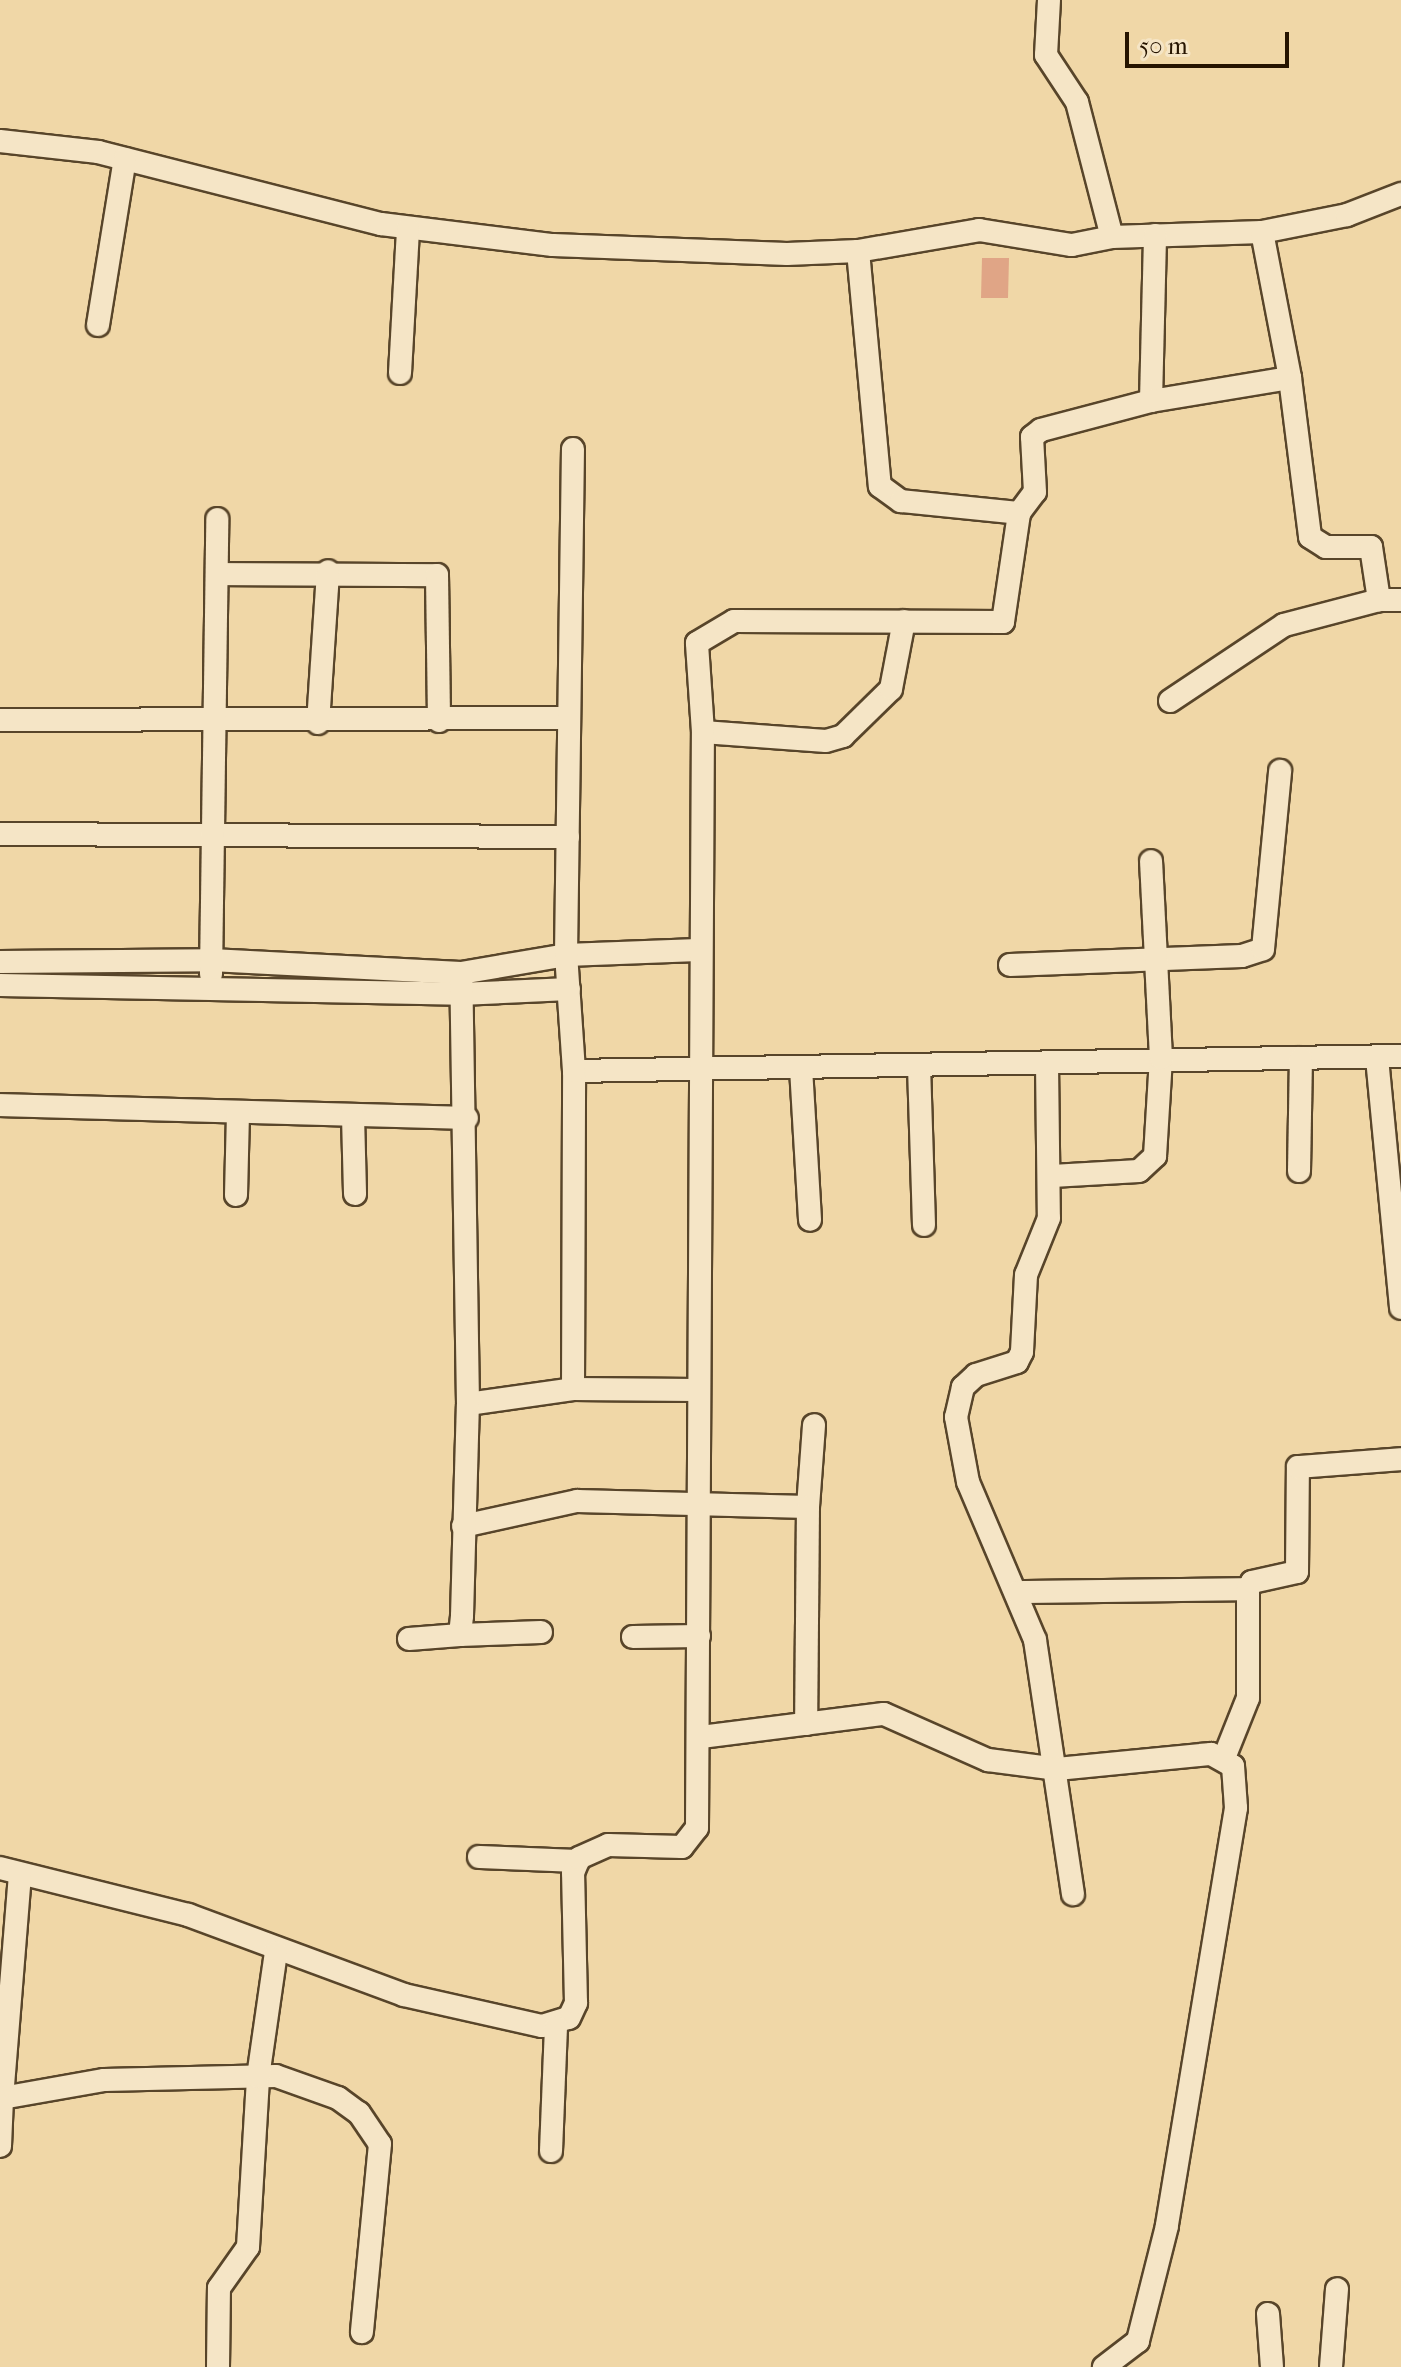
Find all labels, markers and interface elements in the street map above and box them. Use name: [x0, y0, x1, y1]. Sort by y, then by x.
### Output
scale bar: [1129, 16, 1293, 66]
text: 50 m: [1139, 32, 1188, 60]

